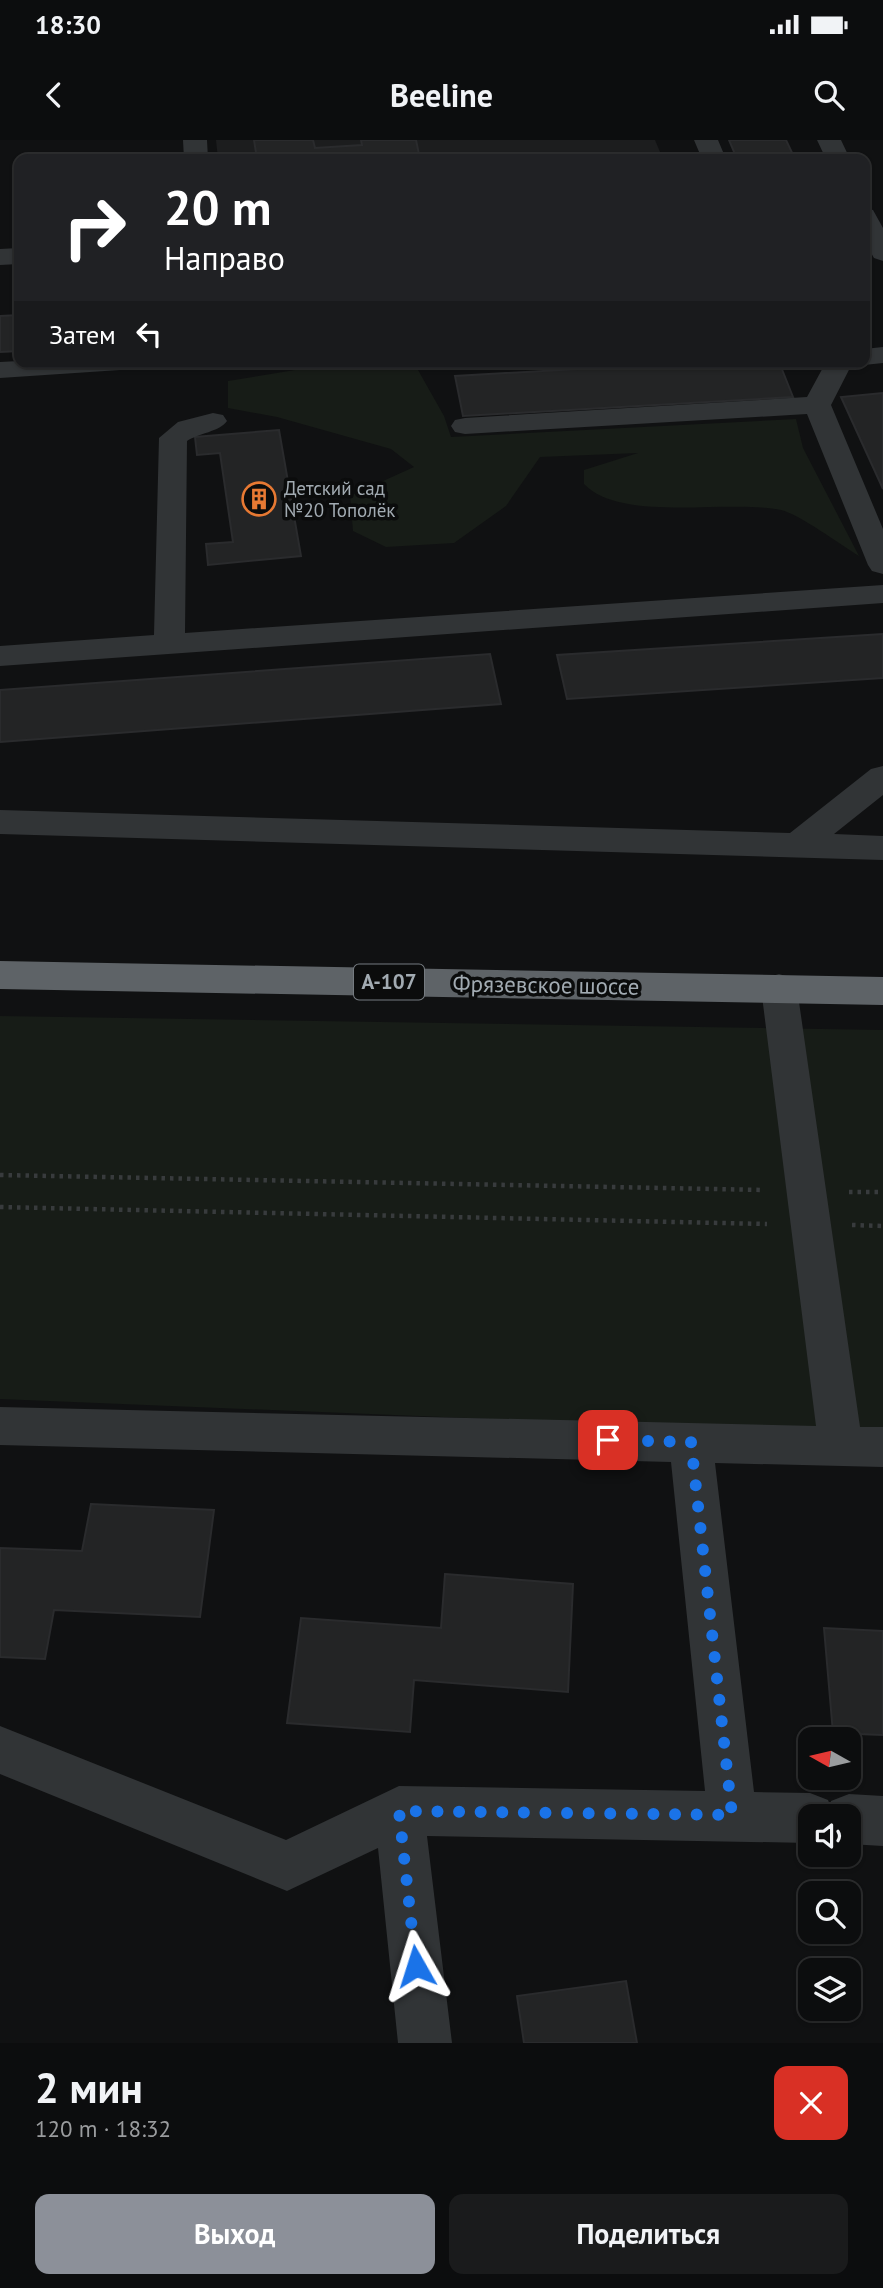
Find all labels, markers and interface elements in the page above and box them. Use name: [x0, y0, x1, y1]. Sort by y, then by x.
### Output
text: 18:30: [35, 8, 101, 41]
text: Beeline: [390, 74, 493, 116]
icon: back: [35, 76, 73, 114]
icon: search: [810, 76, 848, 114]
text: 20 m: [164, 175, 271, 239]
icon: right: [49, 182, 140, 273]
text: Направо: [164, 237, 285, 279]
icon: left: [130, 315, 168, 353]
text: Затем: [49, 318, 116, 351]
place label: Детский сад №20 Тополёк: [284, 476, 395, 522]
building icon: Детский сад №20 Тополёк: [240, 480, 278, 518]
road number: А-107: [354, 964, 424, 1000]
street label: Фрязевское шоссе: [453, 968, 640, 1001]
pin: [578, 1410, 638, 1470]
icon: arrive: [589, 1421, 627, 1459]
north arrow: [798, 1727, 861, 1790]
map controls: [798, 1727, 861, 2021]
button: sound: [798, 1804, 861, 1867]
button: search: [798, 1881, 861, 1944]
position arrow: [379, 1929, 453, 2003]
button: layers: [798, 1958, 861, 2021]
text: 2 мин: [35, 2060, 143, 2115]
button: close: [774, 2066, 848, 2140]
text: 120 m · 18:32: [35, 2114, 171, 2143]
button: Выход: [35, 2194, 435, 2274]
button: Поделиться: [449, 2194, 848, 2274]

